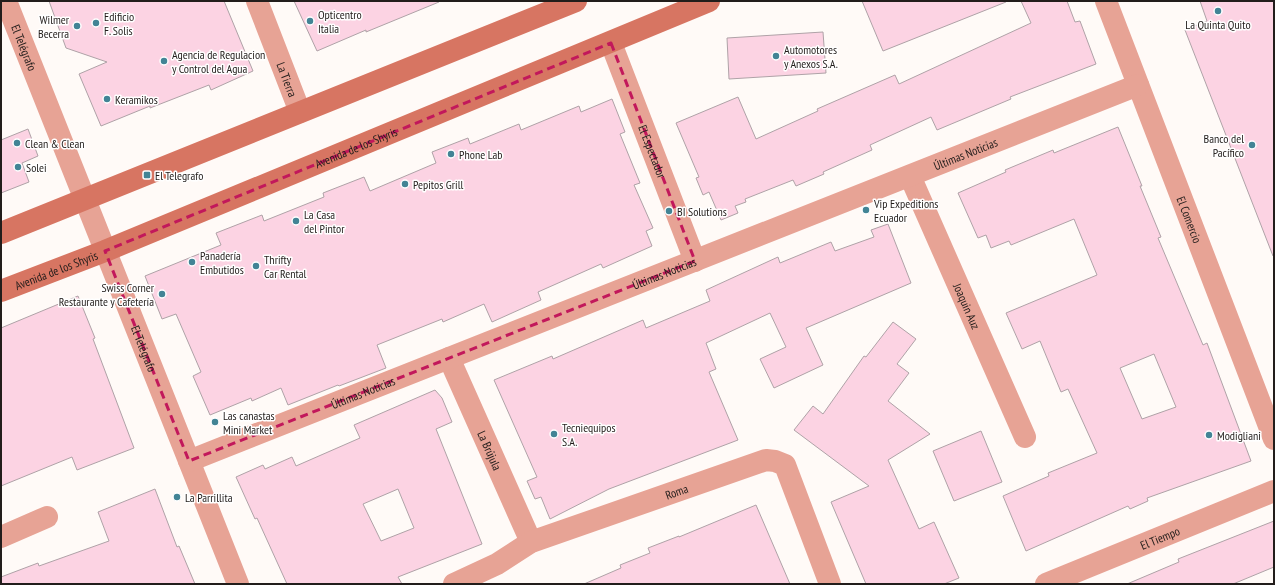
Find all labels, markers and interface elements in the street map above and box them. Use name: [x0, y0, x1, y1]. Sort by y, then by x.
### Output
marker: La Quinta Quito: [1213, 6, 1223, 16]
place label: Opticentro Italia: [318, 7, 362, 36]
place label: Edificio F. Solis: [104, 9, 134, 38]
place label: Wilmer Becerra: [38, 12, 70, 41]
marker: Opticentro Italia: [305, 16, 315, 26]
place label: La Quinta Quito: [1185, 17, 1251, 32]
marker: Edificio F. Solis: [91, 18, 101, 28]
marker: Wilmer Becerra: [72, 21, 82, 31]
street label: El Telégrafo: [9, 22, 40, 73]
place label: Automotores y Anexos S.A.: [784, 42, 838, 71]
place label: Agencia de Regulacion y Control del Agua: [172, 47, 265, 76]
marker: Automotores y Anexos S.A.: [771, 51, 781, 61]
marker: Agencia de Regulacion y Control del Agua: [159, 56, 169, 66]
street label: La Tierra: [274, 60, 301, 99]
place label: Keramikos: [115, 92, 158, 107]
marker: Keramikos: [102, 94, 112, 104]
street label: El Espectador: [636, 122, 670, 181]
street label: Avenida de los Shyris: [313, 123, 399, 171]
place label: Banco del Pacífico: [1204, 131, 1244, 160]
street label: Últimas Noticias: [931, 134, 999, 173]
place label: Clean & Clean: [25, 136, 85, 151]
marker: Clean & Clean: [12, 138, 22, 148]
marker: Banco del Pacífico: [1247, 140, 1257, 150]
place label: Phone Lab: [459, 147, 502, 162]
marker: Phone Lab: [446, 149, 456, 159]
place label: Solei: [26, 160, 47, 175]
marker: Solei: [13, 162, 23, 172]
place label: El Telegrafo: [155, 168, 203, 183]
marker: El Telegrafo: [142, 170, 152, 180]
place label: Pepitos Grill: [413, 177, 463, 192]
marker: Pepitos Grill: [400, 179, 410, 189]
street label: El Comercio: [1174, 194, 1206, 245]
place label: Vip Expeditions Ecuador: [873, 196, 938, 225]
place label: BI Solutions: [677, 204, 727, 219]
marker: Vip Expeditions Ecuador: [861, 205, 871, 215]
marker: BI Solutions: [664, 206, 674, 216]
place label: La Casa del Pintor: [304, 207, 345, 236]
marker: La Casa del Pintor: [291, 216, 301, 226]
street label: Avenida de los Shyris: [12, 247, 100, 293]
place label: Panadería Embutidos: [200, 248, 244, 277]
place label: Thrifty Car Rental: [264, 252, 307, 281]
street label: Últimas Noticias: [630, 253, 698, 292]
marker: Panadería Embutidos: [187, 257, 197, 267]
marker: Thrifty Car Rental: [251, 261, 261, 271]
place label: Swiss Corner Restaurante y Cafetería: [59, 280, 155, 309]
street label: Joaquin Auz: [950, 280, 984, 331]
marker: Swiss Corner Restaurante y Cafetería: [157, 289, 167, 299]
street label: El Telégrafo: [128, 323, 160, 374]
street label: Últimas Noticias: [329, 373, 397, 412]
place label: Las canastas Mini Market: [223, 408, 275, 437]
marker: Las canastas Mini Market: [210, 417, 220, 427]
place label: Tecniequipos S.A.: [562, 420, 615, 449]
street label: La Brújula: [475, 428, 506, 473]
place label: Modigliani: [1217, 428, 1261, 443]
marker: Tecniequipos S.A.: [549, 429, 559, 439]
marker: Modigliani: [1204, 430, 1214, 440]
street label: Roma: [663, 480, 690, 502]
place label: La Parrillita: [185, 490, 233, 505]
marker: La Parrillita: [172, 492, 182, 502]
street label: El Tiempo: [1138, 523, 1182, 552]

